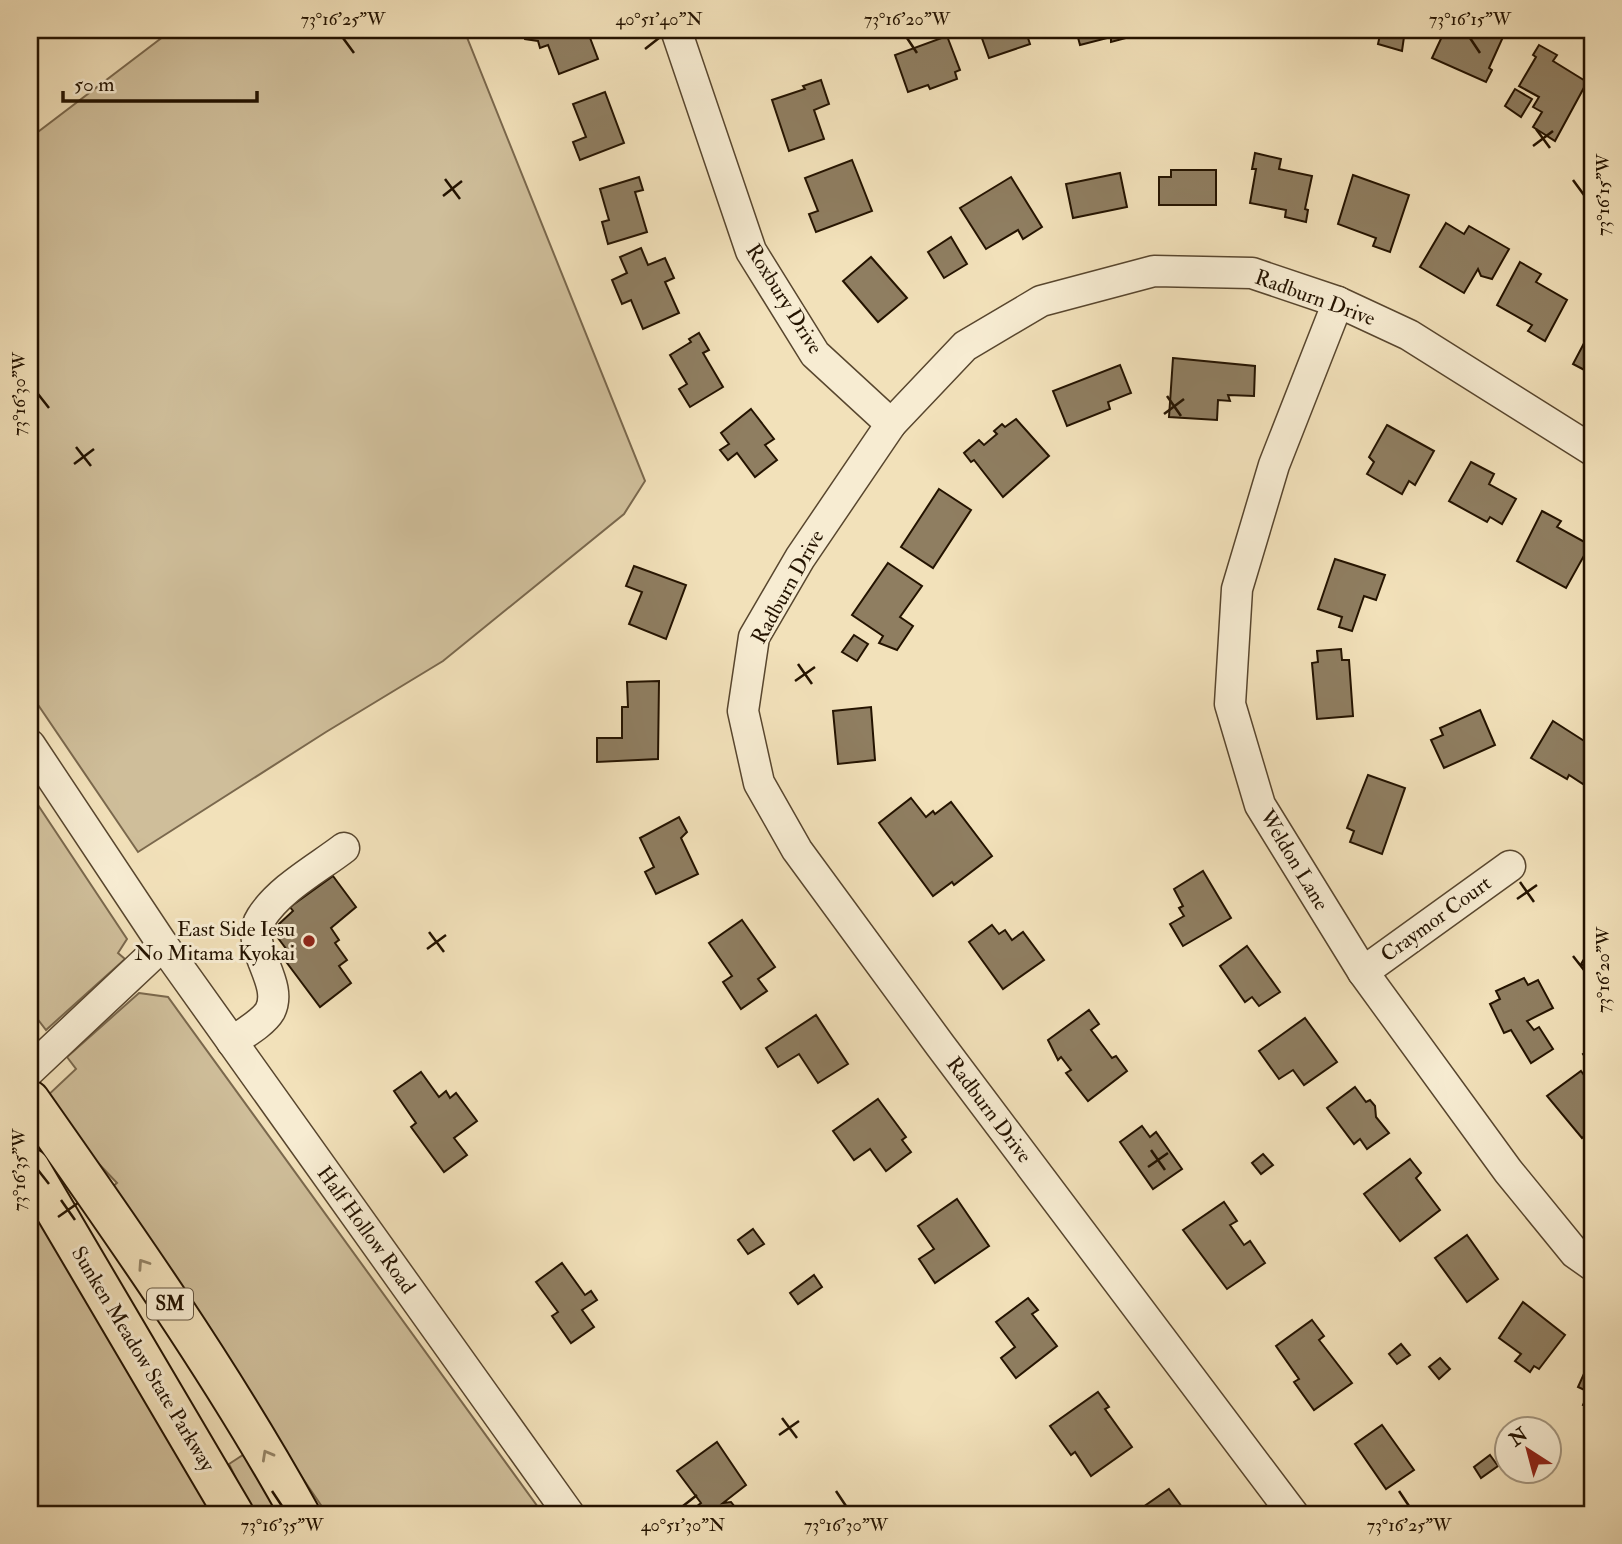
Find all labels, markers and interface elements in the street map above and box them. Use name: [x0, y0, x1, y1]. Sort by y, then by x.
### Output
text: 73°16'25"W: [301, 8, 386, 31]
text: 40°51'40"N: [615, 8, 703, 31]
text: 73°16'20"W: [864, 8, 951, 31]
text: 73°16'15"W: [1429, 8, 1512, 31]
scale bar: [63, 60, 257, 104]
text: 50 m: [74, 71, 115, 98]
text: 73°16'15"W: [1592, 153, 1615, 236]
street label: Roxbury Drive: [740, 239, 829, 359]
street label: Radburn Drive: [1251, 264, 1379, 332]
text: 73°16'30"W: [8, 351, 31, 436]
street label: Radburn Drive: [746, 525, 831, 649]
street label: Weldon Lane: [1253, 804, 1335, 915]
street label: Craymor Court: [1375, 870, 1497, 968]
place label: East Side Iesu No Mitama Kyokai: [134, 916, 295, 967]
text: 73°16'20"W: [1592, 926, 1615, 1013]
marker: East Side Iesu No Mitama Kyokai: [301, 933, 317, 949]
street label: Radburn Drive: [940, 1051, 1038, 1169]
text: 73°16'35"W: [8, 1128, 31, 1211]
street label: Half Hollow Road: [311, 1161, 422, 1300]
street label: Sunken Meadow State Parkway: [65, 1242, 221, 1477]
one-way arrow: [139, 1259, 151, 1272]
road number: SM: [147, 1288, 193, 1320]
north arrow: [1492, 1414, 1562, 1484]
text: N: [1504, 1422, 1533, 1452]
one-way arrow: [262, 1449, 275, 1462]
text: 73°16'35"W: [241, 1514, 324, 1537]
text: 40°51'30"N: [641, 1514, 725, 1537]
text: 73°16'30"W: [804, 1514, 889, 1537]
text: 73°16'25"W: [1367, 1514, 1452, 1537]

